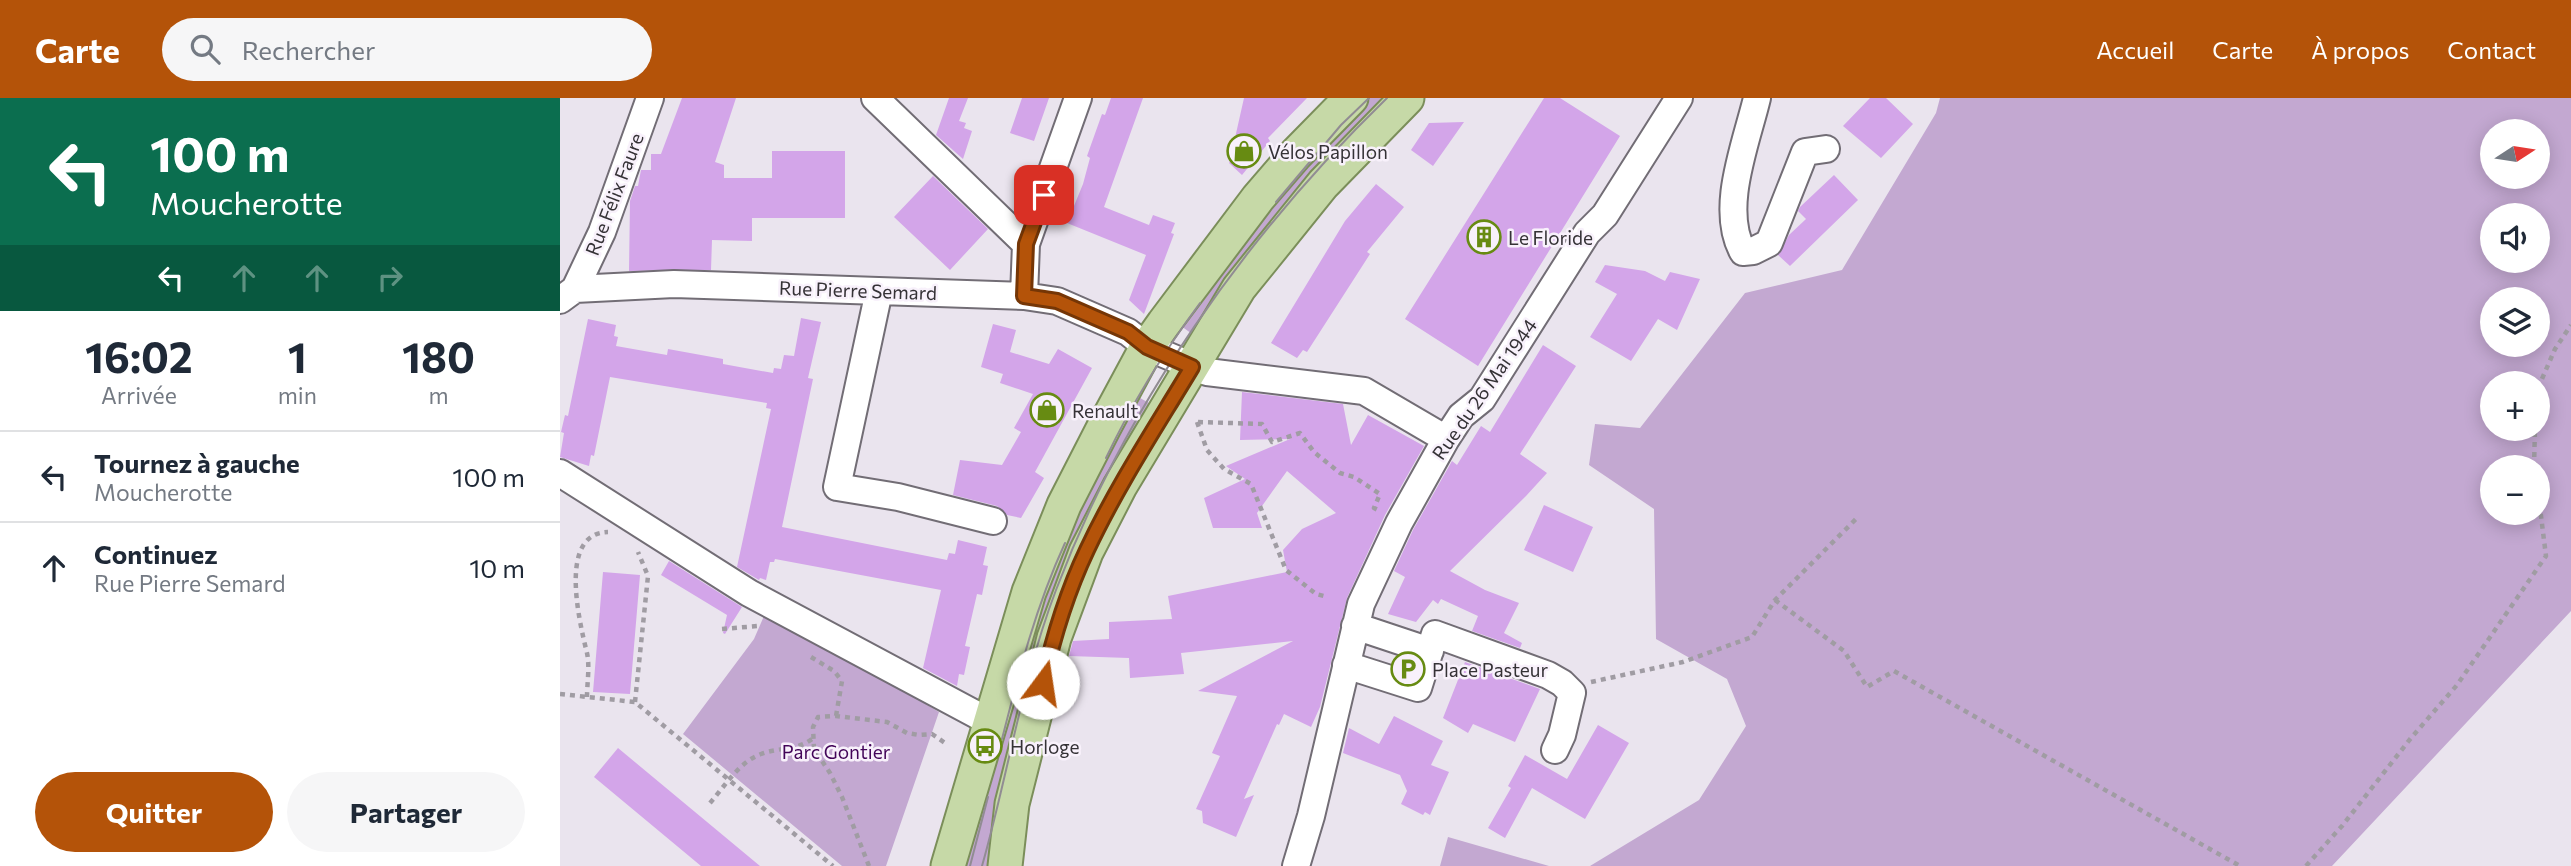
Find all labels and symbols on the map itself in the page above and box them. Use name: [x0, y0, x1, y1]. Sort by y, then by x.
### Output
north arrow: [2480, 119, 2550, 189]
street label: Rue Félix Faure: [580, 130, 648, 258]
shop icon: Vélos Papillon: [1225, 132, 1263, 170]
place label: Vélos Papillon: [1268, 140, 1388, 163]
pin: [1014, 165, 1074, 225]
building icon: Le Floride: [1465, 218, 1503, 256]
place label: Le Floride: [1508, 226, 1593, 249]
street label: Rue Pierre Semard: [779, 276, 937, 304]
street label: Rue du 26 Mai 1944: [1427, 314, 1541, 464]
shop icon: Renault: [1028, 391, 1066, 429]
place label: Renault: [1072, 399, 1138, 422]
position arrow: [1006, 646, 1080, 720]
parking icon: Place Pasteur: [1389, 650, 1427, 688]
place label: Place Pasteur: [1432, 658, 1548, 681]
bus stop icon: Horloge: [966, 727, 1004, 765]
place label: Horloge: [1010, 735, 1080, 758]
park label: Parc Gontier: [782, 740, 891, 763]

